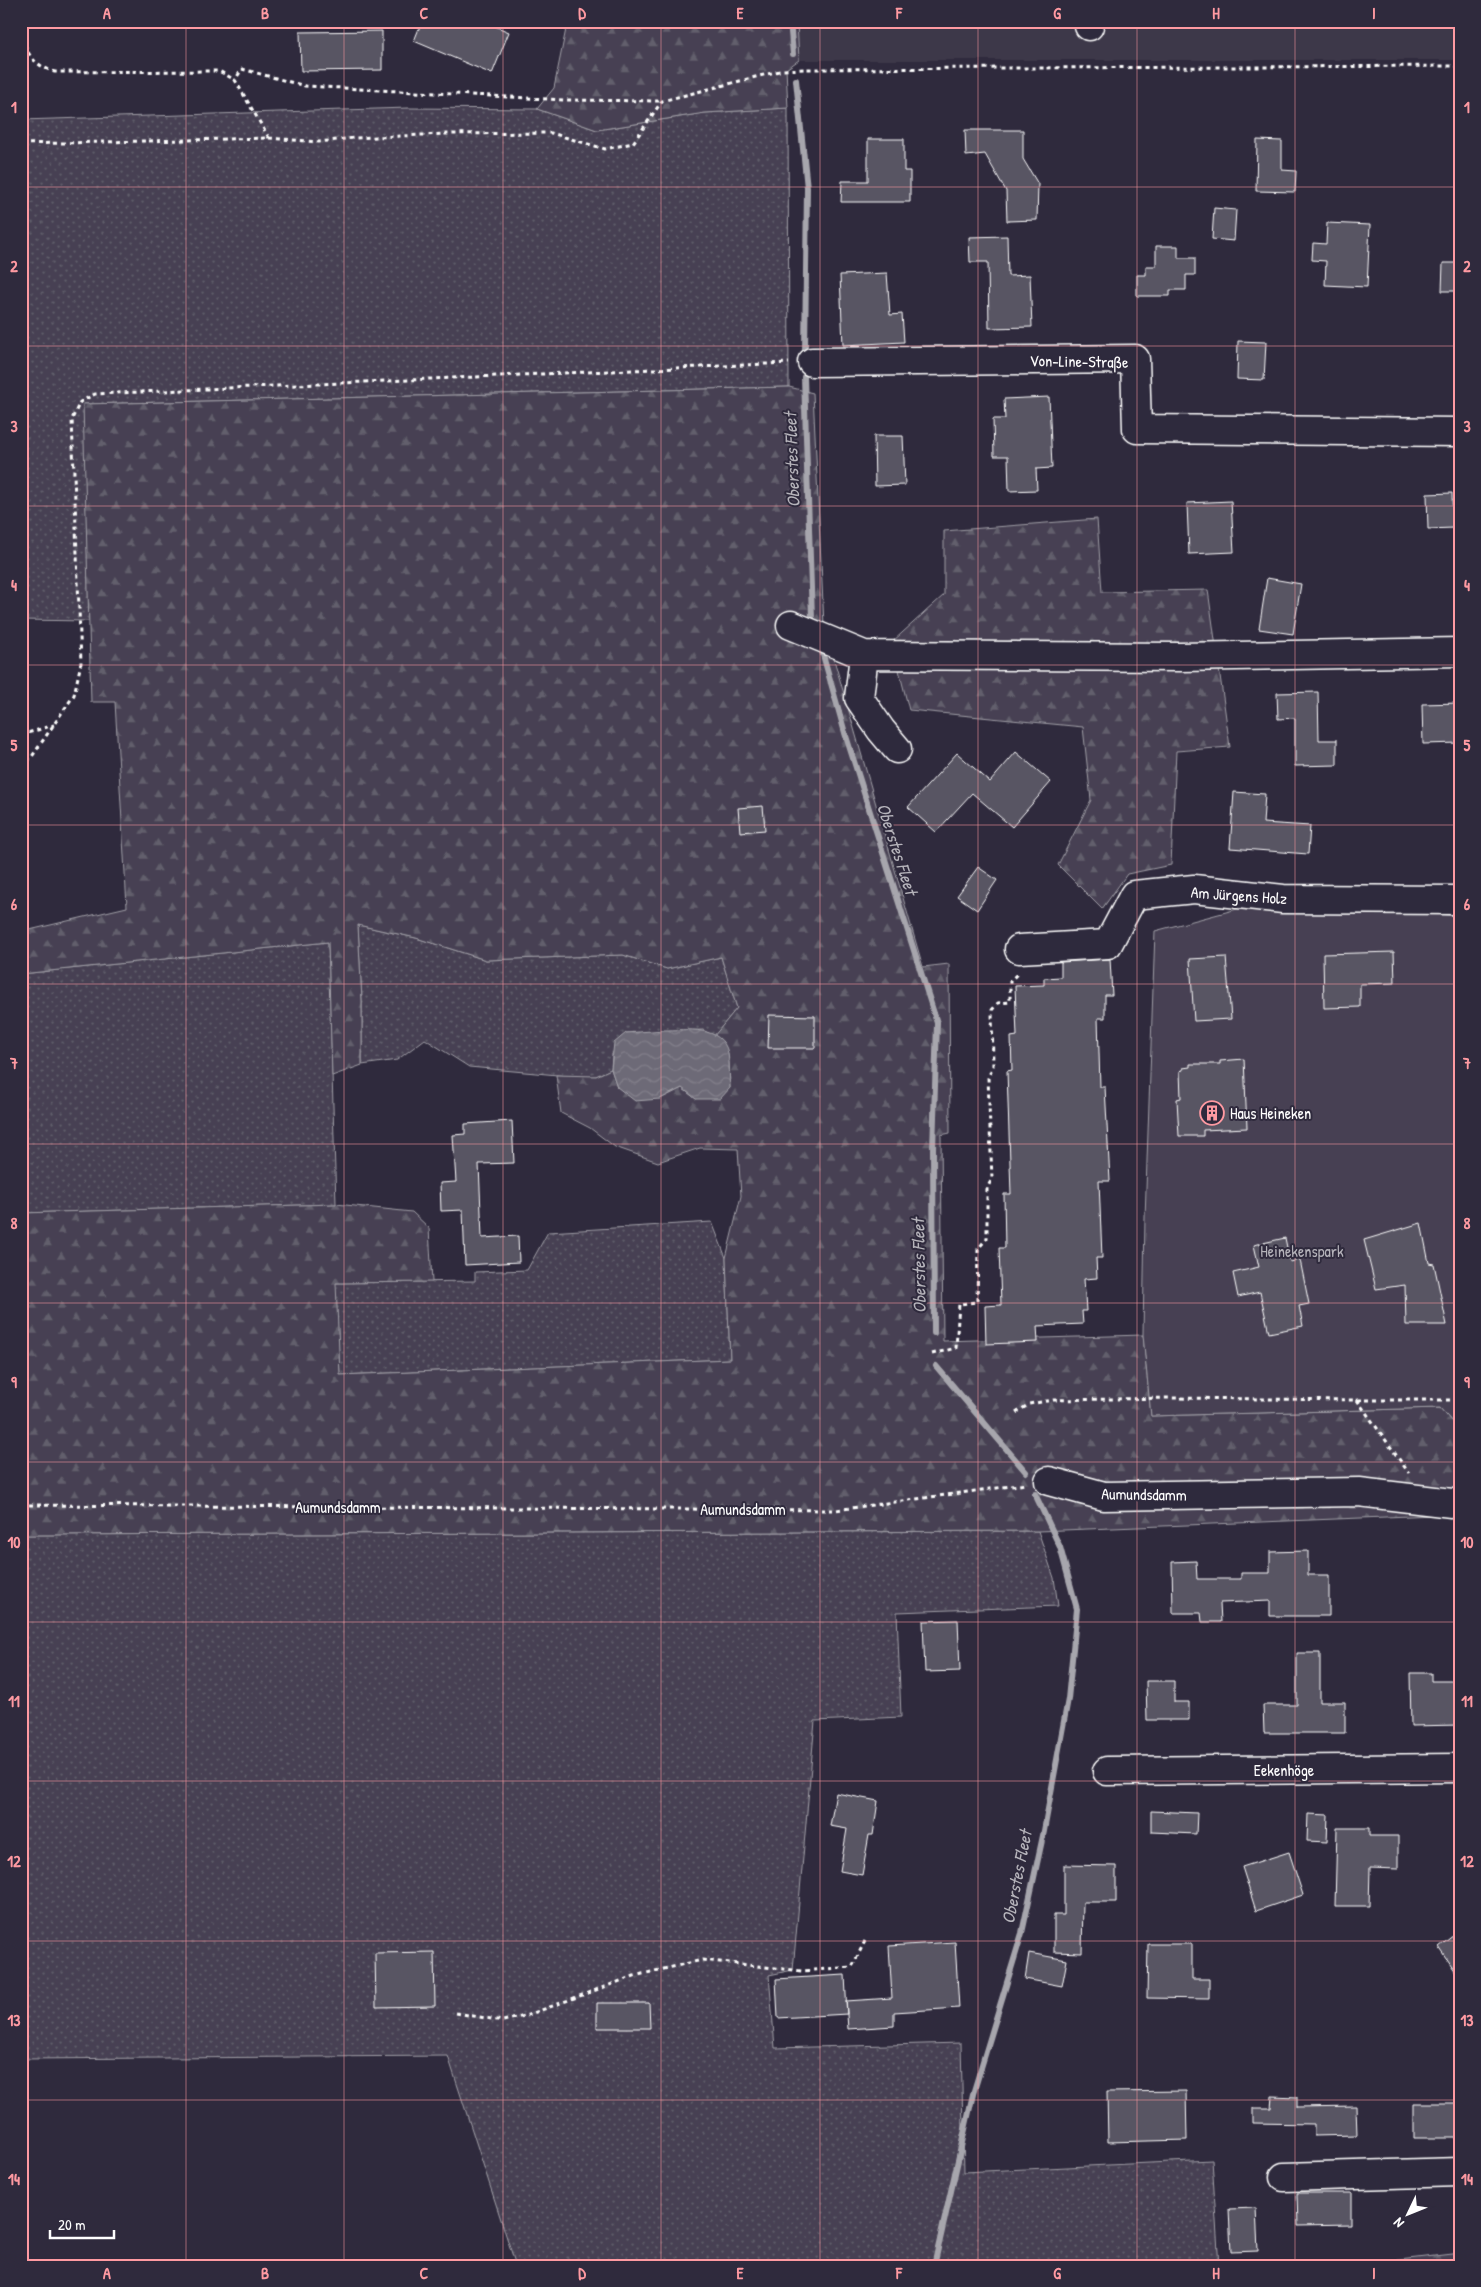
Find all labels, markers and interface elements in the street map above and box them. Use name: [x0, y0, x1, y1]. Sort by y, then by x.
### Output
text: A: [103, 2, 111, 24]
text: B: [261, 2, 269, 24]
text: C: [420, 2, 429, 24]
text: D: [578, 2, 586, 24]
text: E: [736, 2, 744, 24]
text: F: [895, 2, 903, 24]
text: G: [1053, 2, 1061, 24]
text: H: [1212, 2, 1220, 24]
text: I: [1372, 2, 1376, 24]
text: 1: [11, 96, 17, 118]
text: 1: [1464, 96, 1470, 118]
text: 2: [10, 255, 18, 277]
text: 2: [1463, 255, 1471, 277]
street label: Von-Line-Straße: [1029, 349, 1129, 373]
water label: Oberstes Fleet: [777, 409, 806, 508]
text: 3: [10, 415, 18, 437]
text: 3: [1463, 415, 1471, 437]
text: 4: [11, 574, 17, 596]
text: 4: [1464, 574, 1470, 596]
text: 5: [11, 734, 18, 756]
text: 5: [1464, 734, 1471, 756]
water label: Oberstes Fleet: [871, 800, 925, 901]
street label: Am Jürgens Holz: [1190, 881, 1288, 909]
text: 6: [11, 893, 18, 915]
text: 6: [1464, 893, 1471, 915]
text: 7: [9, 1052, 18, 1074]
text: 7: [1462, 1052, 1471, 1074]
building icon: Haus Heineken: [1199, 1100, 1225, 1126]
place label: Haus Heineken: [1230, 1102, 1311, 1124]
text: 8: [11, 1212, 18, 1234]
text: 8: [1464, 1212, 1471, 1234]
water label: Oberstes Fleet: [905, 1216, 932, 1314]
park label: Heinekenspark: [1260, 1240, 1344, 1262]
text: 9: [11, 1371, 17, 1393]
text: 9: [1464, 1371, 1470, 1393]
street label: Aumundsdamm: [1101, 1482, 1187, 1506]
street label: Aumundsdamm: [295, 1496, 381, 1518]
street label: Aumundsdamm: [700, 1498, 786, 1520]
text: 10: [8, 1531, 20, 1553]
text: 10: [1461, 1531, 1473, 1553]
text: 11: [8, 1690, 20, 1712]
text: 11: [1461, 1690, 1473, 1712]
street label: Eekenhöge: [1254, 1759, 1315, 1781]
water label: Oberstes Fleet: [995, 1825, 1038, 1926]
text: 12: [7, 1850, 21, 1872]
text: 12: [1460, 1850, 1474, 1872]
text: 13: [8, 2009, 20, 2031]
text: 13: [1461, 2009, 1473, 2031]
text: 14: [8, 2168, 20, 2190]
text: 14: [1461, 2168, 1473, 2190]
north arrow: [1384, 2190, 1434, 2240]
scale bar: [50, 2207, 114, 2239]
text: 20 m: [58, 2214, 85, 2235]
text: N: [1388, 2214, 1408, 2232]
text: A: [103, 2262, 111, 2284]
text: B: [261, 2262, 269, 2284]
text: C: [420, 2262, 429, 2284]
text: D: [578, 2262, 586, 2284]
text: E: [736, 2262, 744, 2284]
text: F: [895, 2262, 903, 2284]
text: G: [1053, 2262, 1061, 2284]
text: H: [1212, 2262, 1220, 2284]
text: I: [1372, 2262, 1376, 2284]

